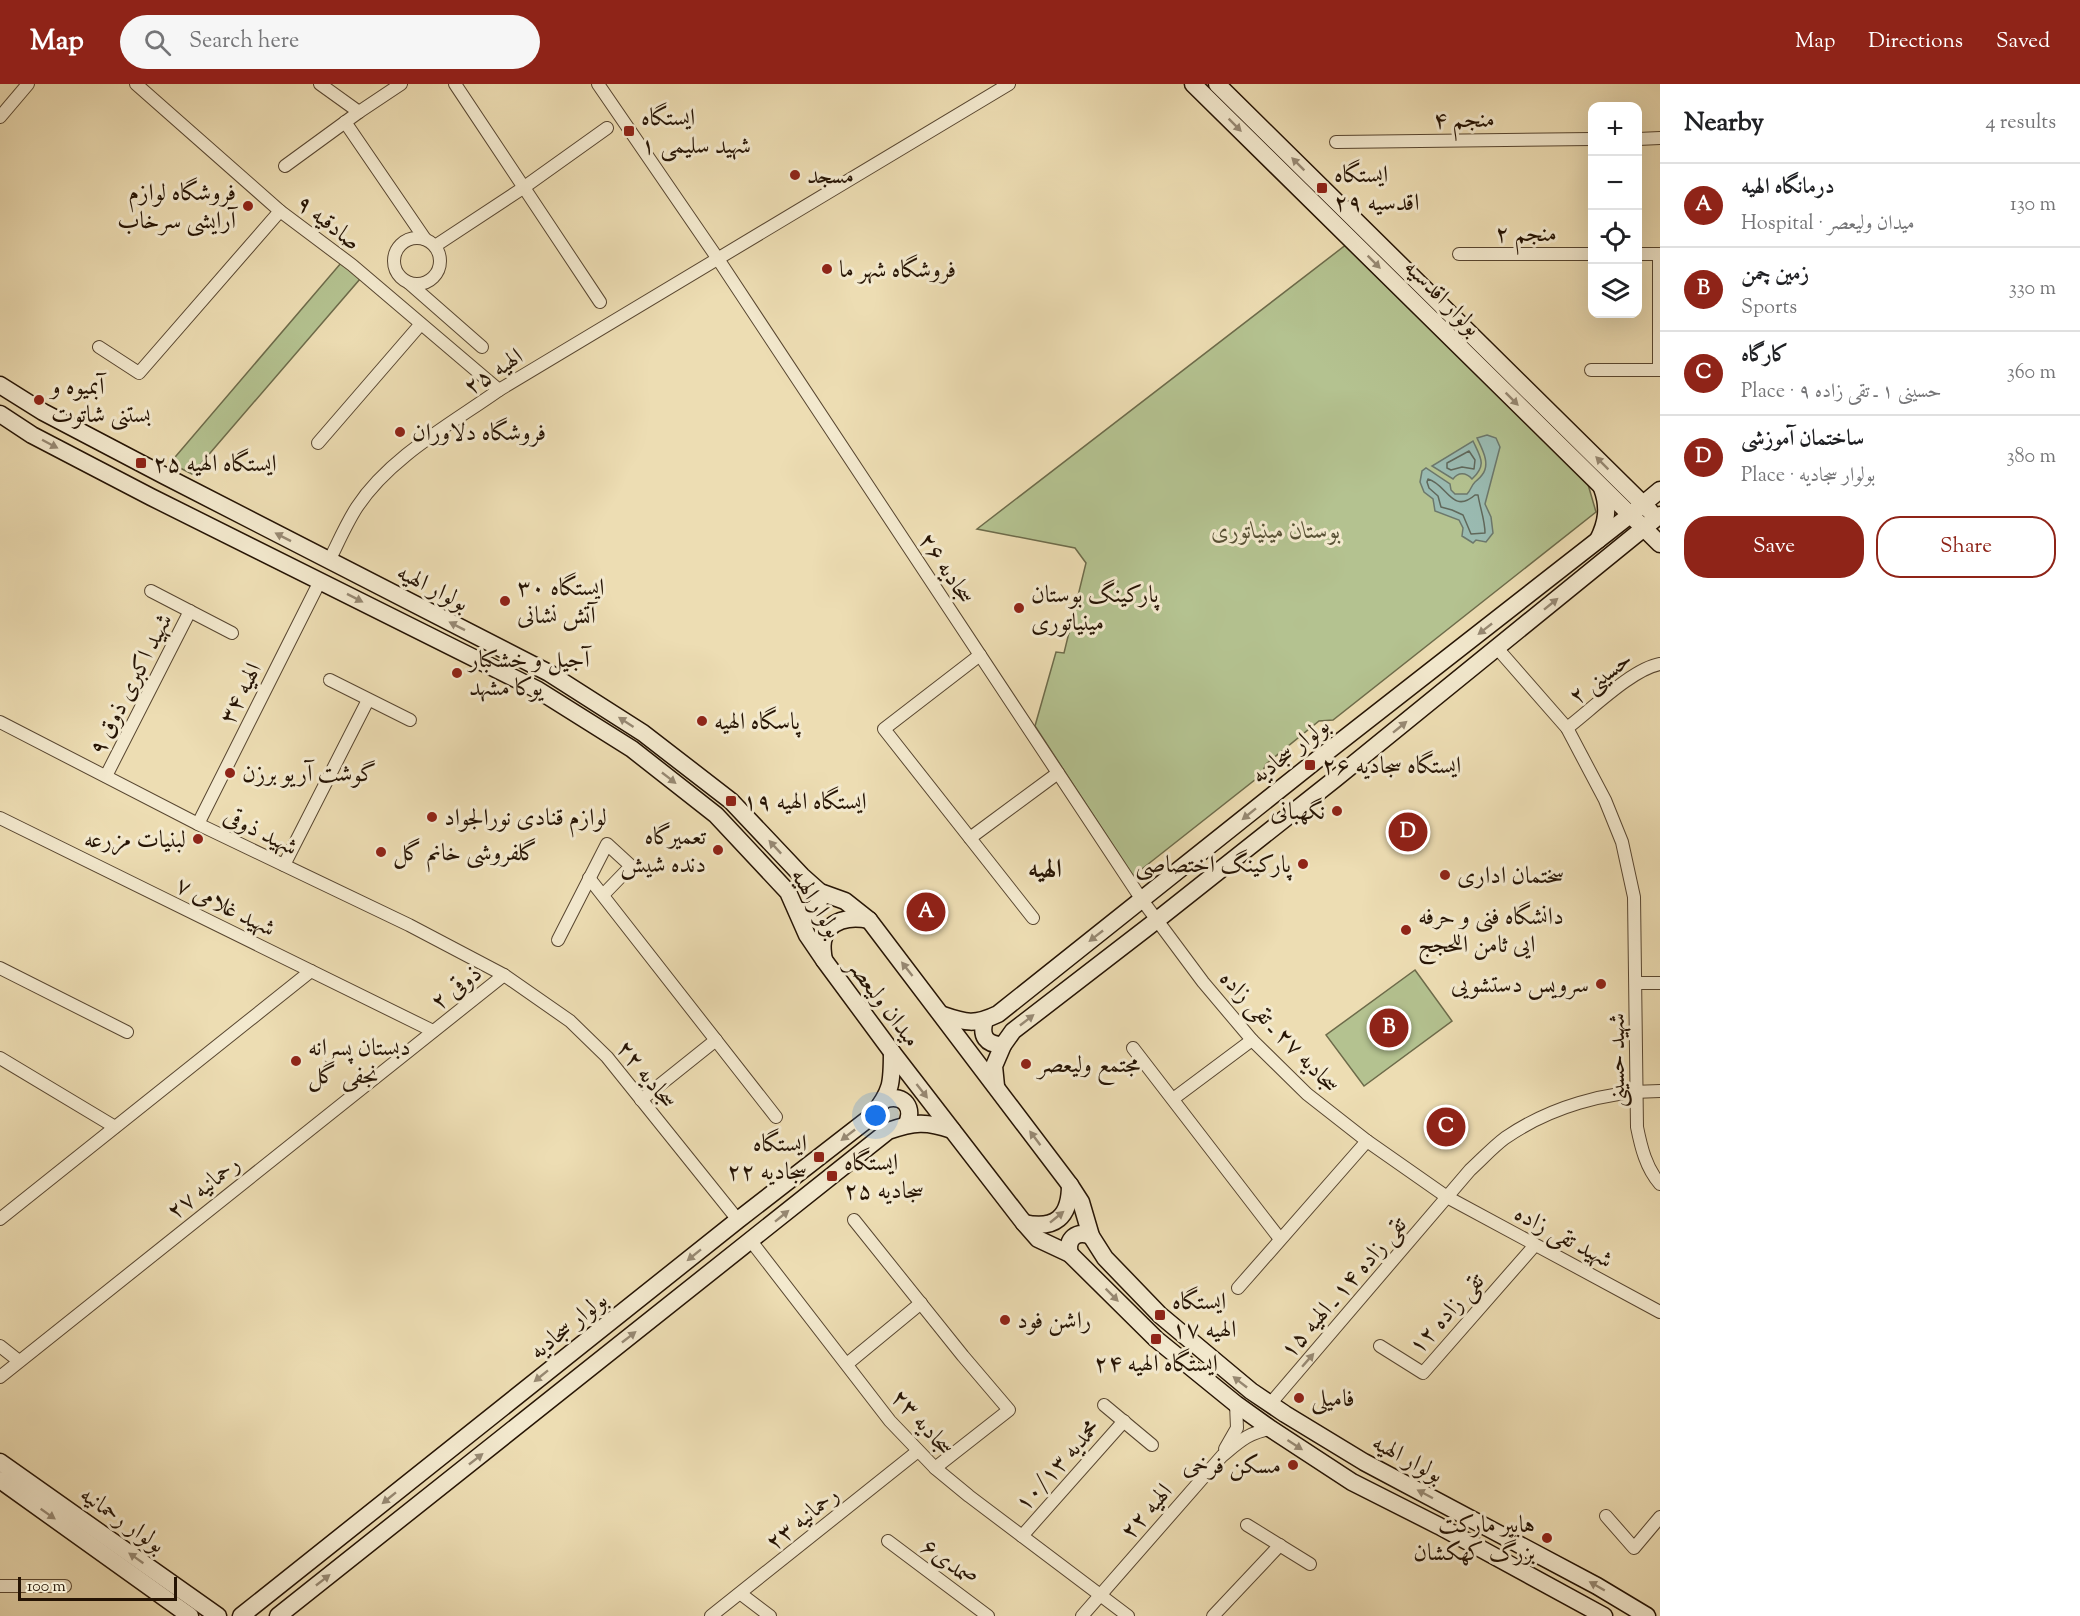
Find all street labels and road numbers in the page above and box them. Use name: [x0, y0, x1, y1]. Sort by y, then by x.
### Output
street label: منجم ۴: [1433, 103, 1495, 142]
street label: صادقیه ۹: [288, 187, 367, 260]
street label: منجم ۲: [1495, 218, 1557, 255]
street label: بولوار اقدسیه: [1395, 252, 1488, 345]
street label: الهیه ۲۵: [458, 341, 530, 405]
street label: سجادیه ۲۶: [909, 526, 982, 612]
street label: بولوار الهیه: [390, 556, 474, 621]
street label: شهید اکبری ذوق ۹: [81, 608, 182, 762]
street label: حسینی ۲: [1562, 643, 1640, 714]
street label: الهیه ۳۴: [212, 657, 272, 730]
street label: بولوار سجادیه: [1245, 710, 1338, 793]
street label: شهید ذوقی: [217, 800, 303, 865]
street label: بولوار الهیه: [781, 862, 850, 946]
street label: شهید غلامی ۷: [169, 869, 281, 947]
street label: میدان ولیعصر: [836, 949, 927, 1055]
street label: ذوقی ۲: [424, 958, 490, 1019]
street label: سجادیه ۲۷ ـ تقی زاده: [1211, 963, 1346, 1102]
street label: شهید حسینی: [1601, 1013, 1635, 1107]
street label: سجادیه ۲۲: [607, 1033, 684, 1117]
street label: رحمانیه ۲۷: [160, 1148, 248, 1229]
street label: شهید تقی زاده: [1508, 1198, 1618, 1278]
street label: تقی زاده ۱۴ ـ الهیه ۱۵: [1273, 1210, 1416, 1367]
street label: تقی زاده ۱۲: [1402, 1266, 1494, 1362]
street label: بولوار سجادیه: [523, 1284, 616, 1369]
street label: سجادیه ۲۳: [882, 1382, 961, 1464]
street label: محمدیه ۱۰/۱۳: [1008, 1413, 1109, 1520]
street label: بولوار الهیه: [1365, 1427, 1449, 1493]
street label: الهیه ۲۲: [1114, 1477, 1182, 1548]
street label: بولوار رحمانیه: [72, 1479, 172, 1563]
street label: رحمانیه ۲۳: [759, 1479, 847, 1560]
street label: صمدی۶: [913, 1531, 984, 1596]

